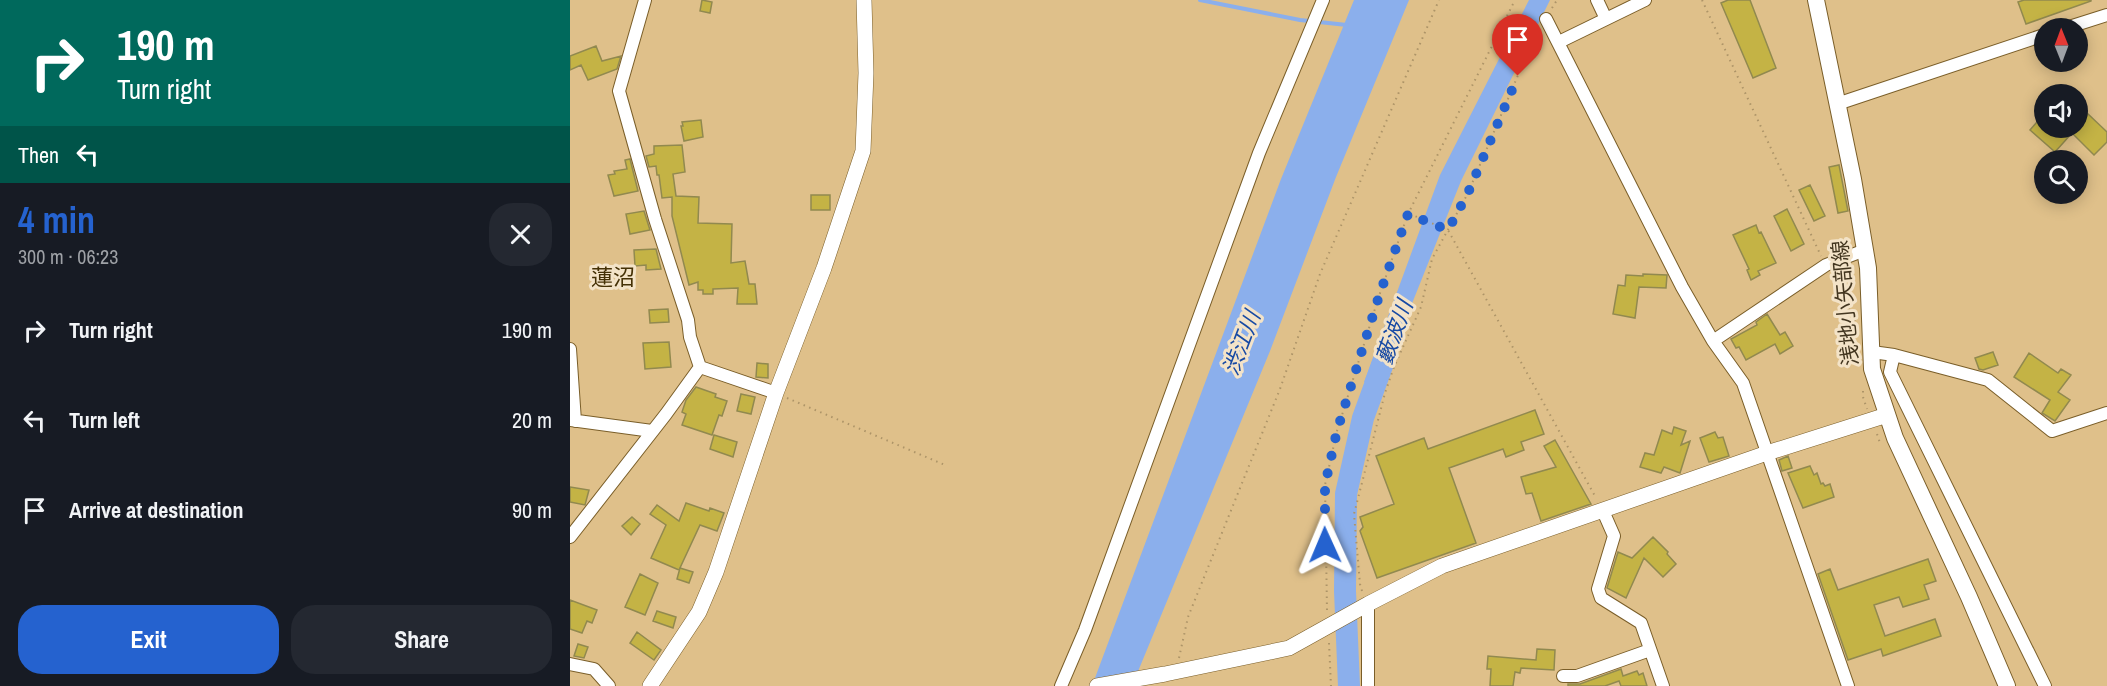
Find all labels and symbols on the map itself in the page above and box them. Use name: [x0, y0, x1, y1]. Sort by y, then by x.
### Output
pin: [1492, 14, 1543, 76]
north arrow: [2034, 18, 2088, 72]
street label: 浅地小矢部線: [1825, 239, 1865, 367]
district label: 蓮沼: [591, 262, 635, 292]
water label: 藪波川: [1369, 294, 1420, 368]
water label: 渋江川: [1215, 305, 1268, 379]
position arrow: [1293, 513, 1357, 577]

